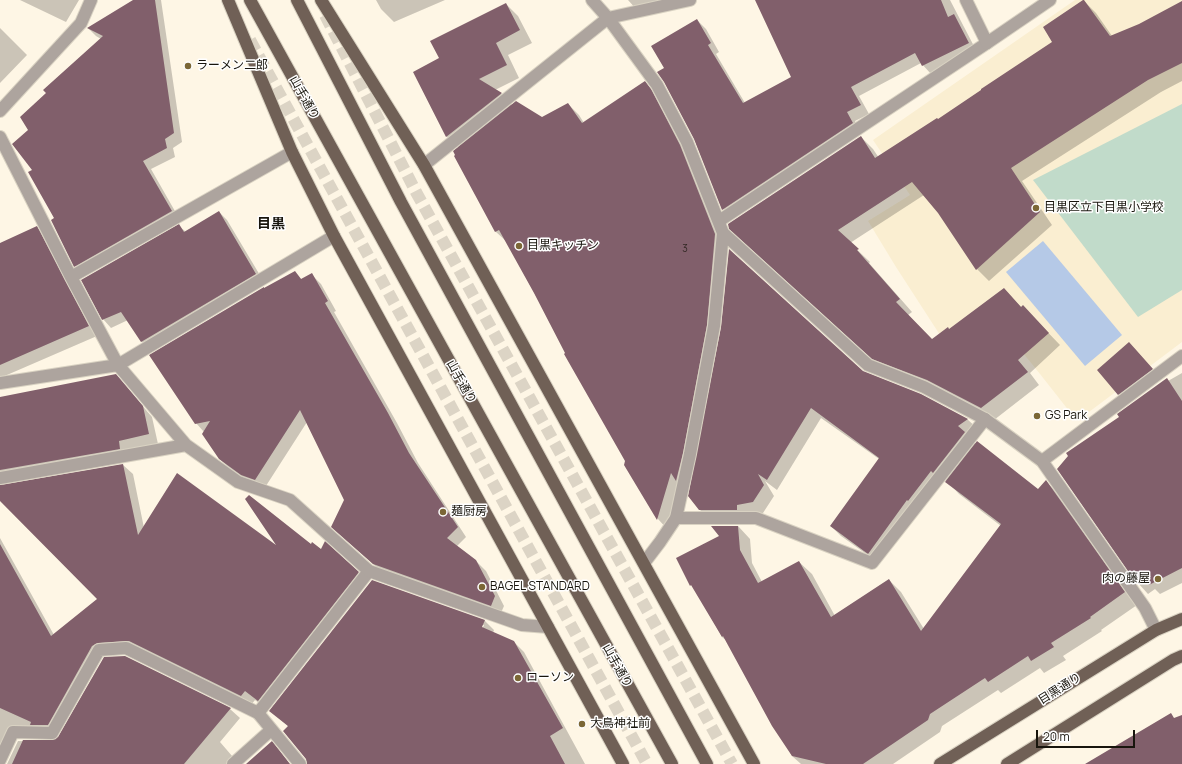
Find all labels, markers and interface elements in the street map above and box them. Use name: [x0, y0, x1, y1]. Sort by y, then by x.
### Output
place label: ラーメン二郎: [196, 59, 268, 73]
marker: ラーメン二郎: [183, 61, 193, 71]
street label: 山手通り: [286, 74, 322, 122]
place label: 目黒区立下目黒小学校: [1044, 201, 1164, 215]
marker: 目黒区立下目黒小学校: [1031, 203, 1041, 213]
district label: 目黒: [257, 216, 285, 232]
place label: 目黒キッチン: [527, 239, 599, 253]
marker: 目黒キッチン: [514, 241, 524, 251]
house number: 3: [682, 243, 688, 255]
street label: 山手通り: [443, 358, 479, 406]
place label: GS Park: [1045, 409, 1087, 423]
marker: GS Park: [1032, 411, 1042, 421]
place label: 麺厨房: [451, 505, 487, 519]
marker: 麺厨房: [438, 507, 448, 517]
place label: 肉の藤屋: [1102, 572, 1150, 586]
marker: 肉の藤屋: [1153, 574, 1163, 584]
place label: BAGEL STANDARD: [490, 580, 590, 594]
marker: BAGEL STANDARD: [477, 582, 487, 592]
street label: 山手通り: [599, 642, 635, 690]
street label: 目黒通り: [1036, 670, 1084, 708]
place label: ローソン: [526, 671, 574, 685]
marker: ローソン: [513, 673, 523, 683]
place label: 大鳥神社前: [590, 717, 650, 731]
marker: 大鳥神社前: [577, 719, 587, 729]
scale bar: [1038, 722, 1137, 748]
text: 20 m: [1043, 728, 1070, 745]

